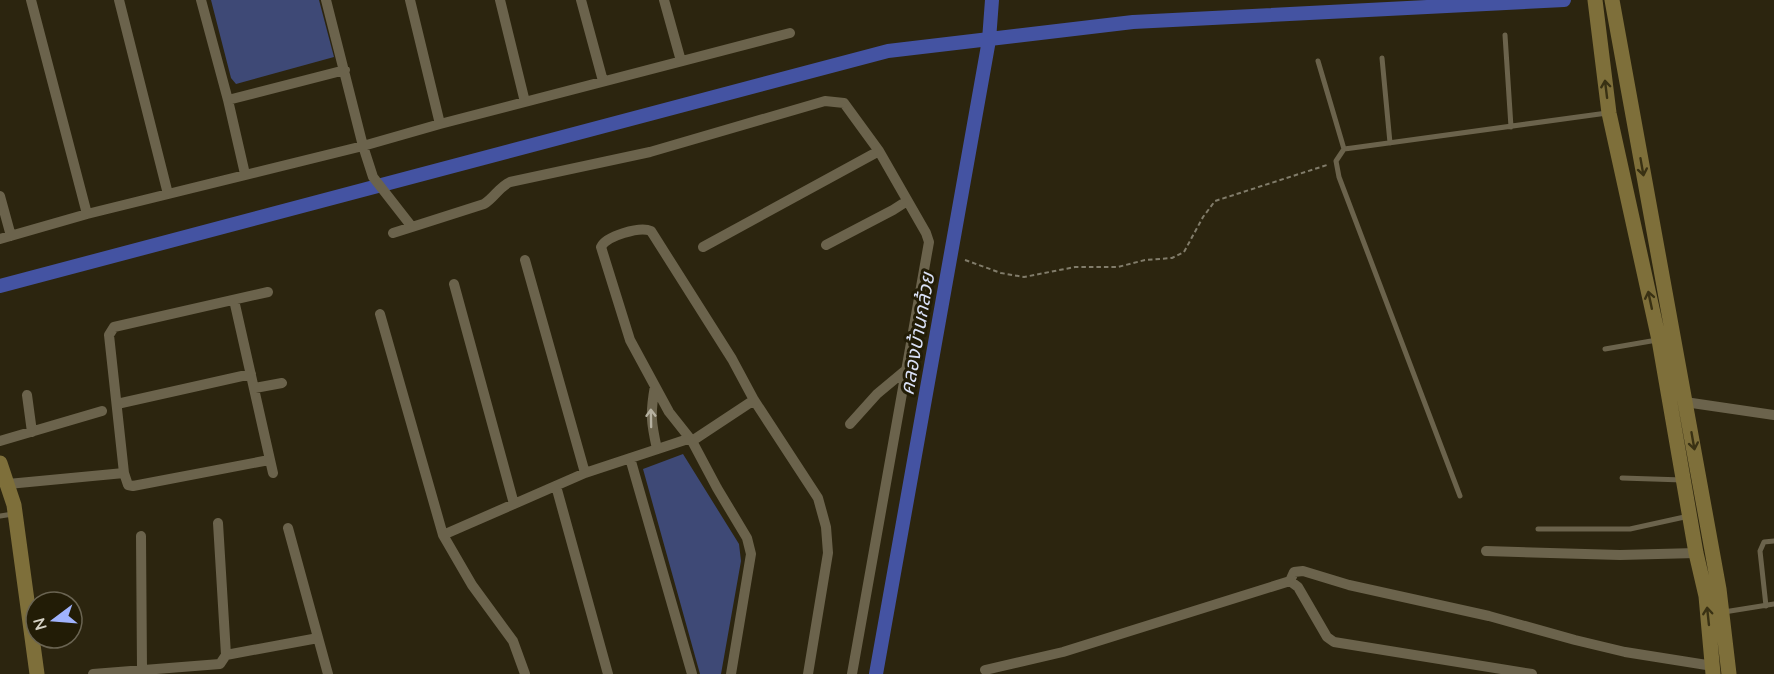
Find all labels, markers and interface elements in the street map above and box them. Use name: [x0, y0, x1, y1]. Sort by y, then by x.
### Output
one-way arrow: [1600, 79, 1611, 99]
one-way arrow: [1636, 157, 1647, 176]
water label: คลองบ้านกล้วย: [893, 269, 942, 397]
one-way arrow: [1644, 291, 1655, 310]
one-way arrow: [645, 408, 657, 428]
one-way arrow: [1688, 431, 1699, 451]
north arrow: [24, 590, 84, 650]
one-way arrow: [1702, 606, 1713, 626]
text: N: [28, 615, 53, 633]

